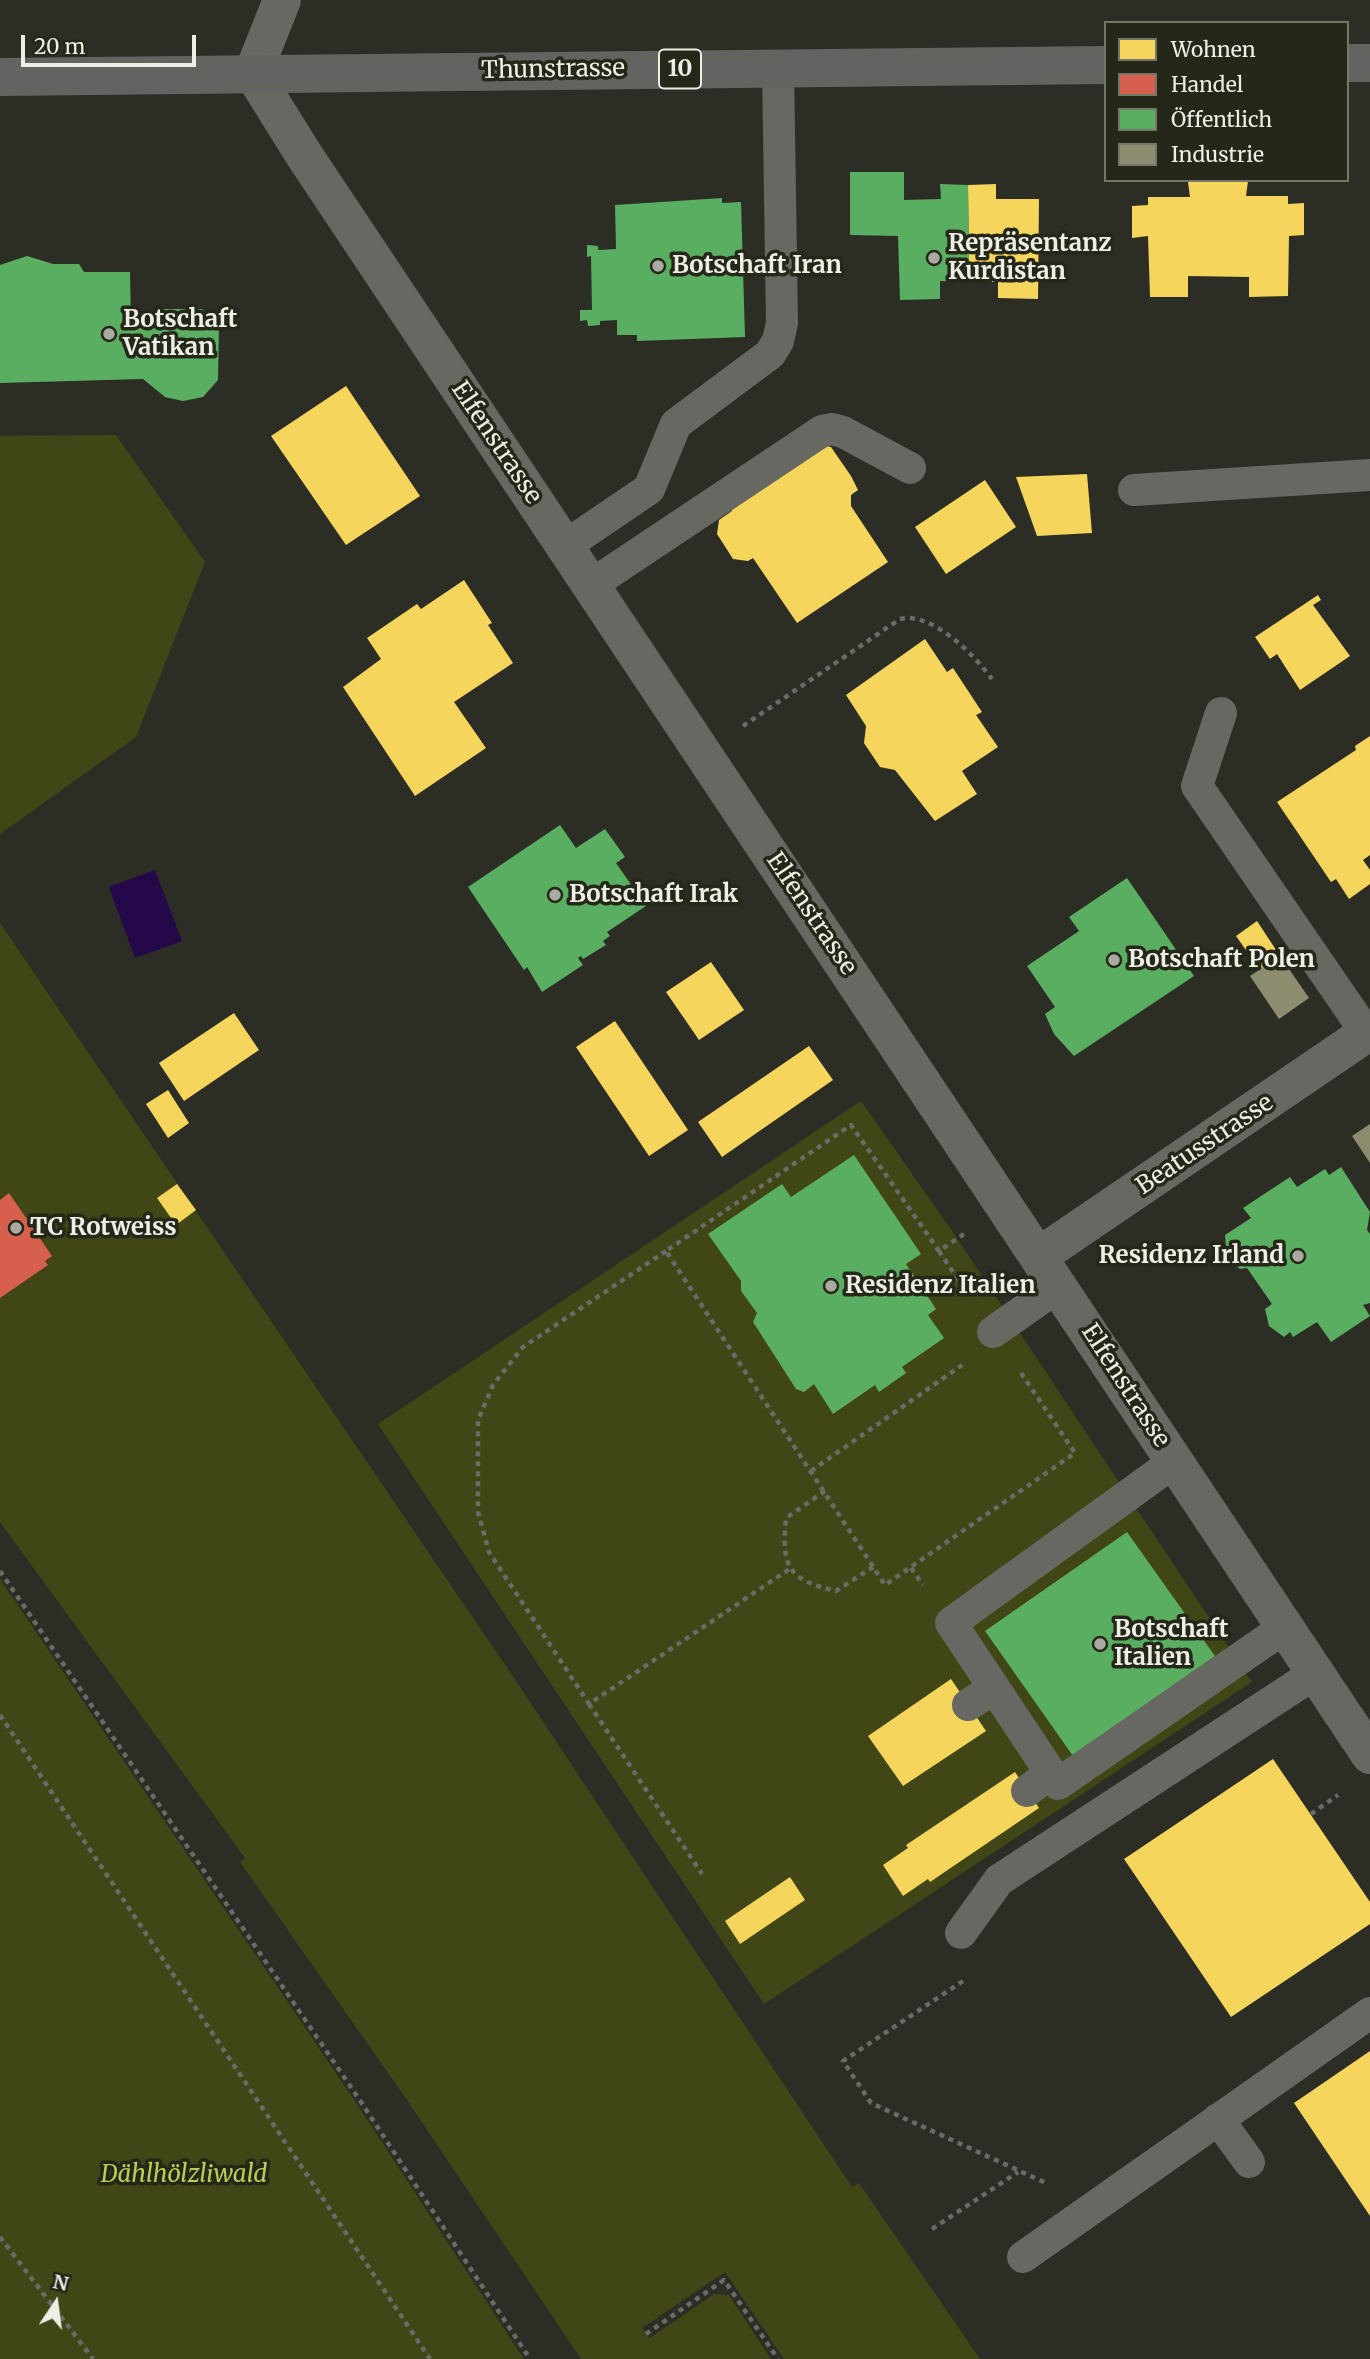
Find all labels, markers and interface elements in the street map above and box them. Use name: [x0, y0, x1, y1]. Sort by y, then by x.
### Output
scale bar: [24, 21, 200, 65]
legend: [1104, 21, 1349, 182]
text: 20 m: [34, 33, 85, 60]
text: Wohnen: [1171, 36, 1256, 63]
road number: 10: [659, 50, 701, 88]
street label: Thunstrasse: [481, 54, 625, 86]
text: Handel: [1171, 71, 1243, 98]
text: Öffentlich: [1171, 106, 1272, 133]
text: Industrie: [1171, 141, 1264, 168]
place label: Repräsentanz Kurdistan: [948, 230, 1112, 286]
marker: Repräsentanz Kurdistan: [926, 250, 942, 266]
place label: Botschaft Iran: [672, 252, 842, 280]
marker: Botschaft Iran: [650, 258, 666, 274]
place label: Botschaft Vatikan: [123, 306, 237, 362]
marker: Botschaft Vatikan: [101, 326, 117, 342]
street label: Elfenstrasse: [445, 376, 547, 510]
street label: Elfenstrasse: [760, 847, 862, 981]
place label: Botschaft Irak: [569, 881, 738, 909]
marker: Botschaft Irak: [547, 887, 563, 903]
place label: Botschaft Polen: [1128, 946, 1315, 974]
marker: Botschaft Polen: [1106, 952, 1122, 968]
street label: Beatusstrasse: [1131, 1089, 1279, 1201]
place label: TC Rotweiss: [30, 1214, 177, 1242]
marker: TC Rotweiss: [8, 1220, 24, 1236]
place label: Residenz Irland: [1098, 1242, 1284, 1270]
marker: Residenz Irland: [1290, 1248, 1306, 1264]
place label: Residenz Italien: [845, 1272, 1035, 1300]
marker: Residenz Italien: [823, 1278, 839, 1294]
street label: Elfenstrasse: [1075, 1319, 1175, 1453]
place label: Botschaft Italien: [1114, 1616, 1228, 1672]
marker: Botschaft Italien: [1092, 1636, 1108, 1652]
park label: Dählhölzliwald: [101, 2161, 267, 2189]
north arrow: [21, 2268, 91, 2338]
text: N: [51, 2269, 71, 2296]

